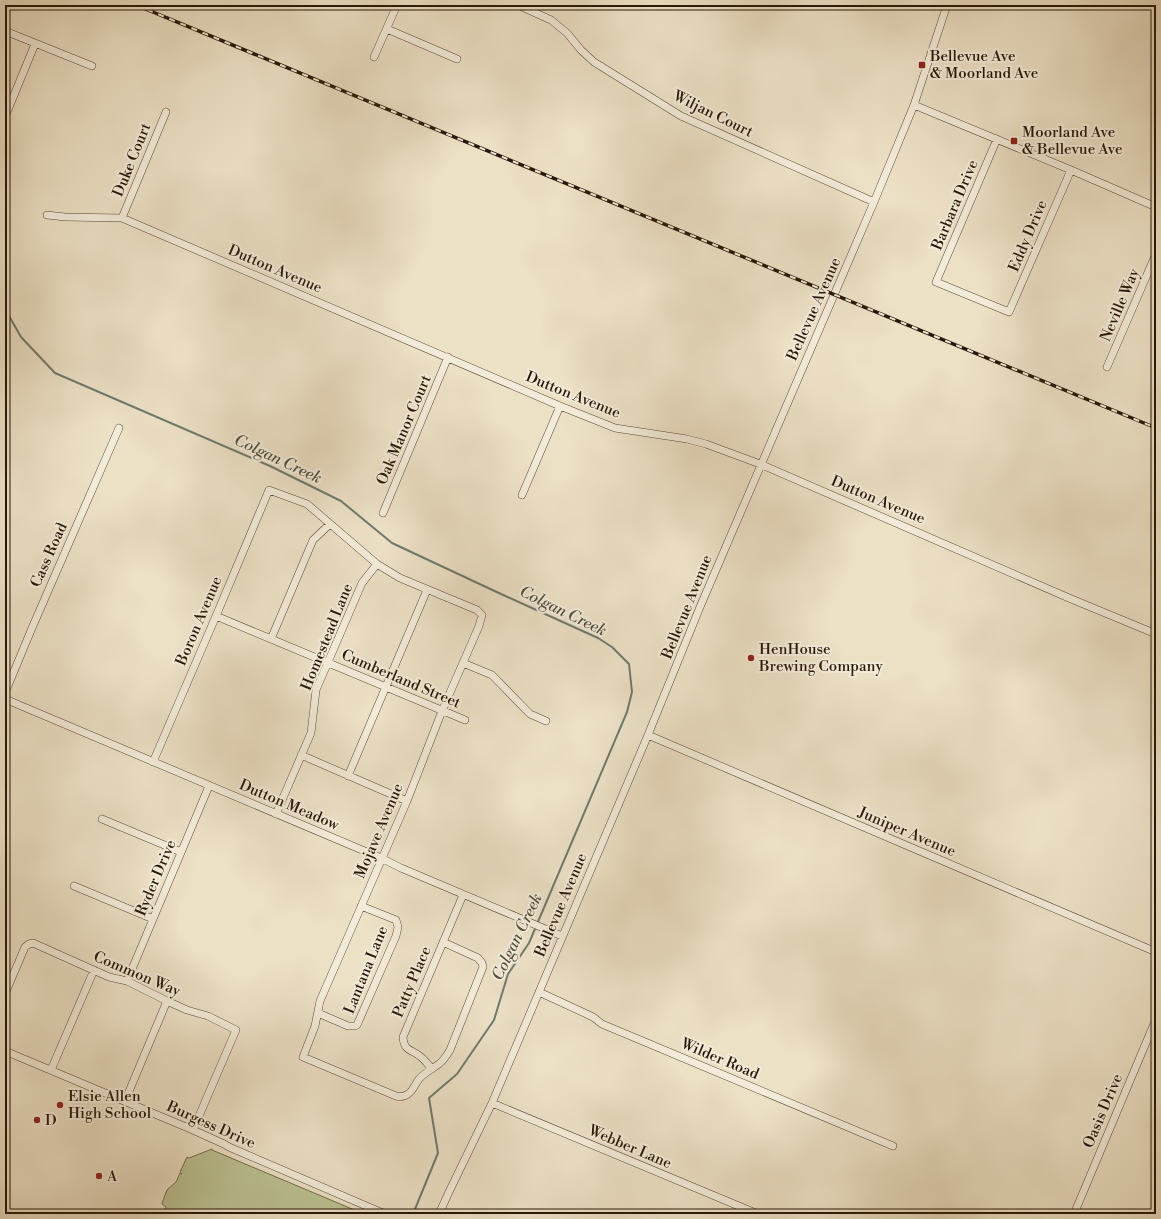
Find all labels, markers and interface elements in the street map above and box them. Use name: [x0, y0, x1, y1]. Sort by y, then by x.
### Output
place label: Bellevue Ave & Moorland Ave: [929, 47, 1038, 83]
marker: Bellevue Ave & Moorland Ave: [917, 60, 927, 70]
street label: Wiljan Court: [669, 86, 757, 142]
street label: Duke Court: [109, 120, 156, 200]
place label: Moorland Ave & Bellevue Ave: [1022, 123, 1123, 159]
marker: Moorland Ave & Bellevue Ave: [1009, 136, 1019, 146]
street label: Barbara Drive: [927, 157, 982, 254]
street label: Eddy Drive: [1004, 197, 1052, 275]
street label: Dutton Avenue: [225, 241, 325, 297]
street label: Bellevue Avenue: [782, 255, 845, 364]
street label: Neville Way: [1096, 265, 1144, 345]
street label: Dutton Avenue: [523, 367, 623, 423]
street label: Oak Manor Court: [372, 372, 436, 488]
water label: Colgan Creek: [231, 430, 325, 488]
street label: Dutton Avenue: [828, 472, 928, 528]
street label: Cass Road: [26, 519, 72, 590]
street label: Bellevue Avenue: [657, 552, 717, 663]
street label: Boron Avenue: [171, 573, 226, 669]
street label: Homestead Lane: [297, 581, 357, 693]
water label: Colgan Creek: [516, 581, 610, 641]
place label: HenHouse Brewing Company: [758, 640, 883, 676]
street label: Cumberland Street: [339, 645, 464, 713]
marker: HenHouse Brewing Company: [746, 653, 756, 663]
street label: Dutton Meadow: [236, 775, 342, 835]
street label: Mojave Avenue: [350, 781, 408, 881]
street label: Juniper Avenue: [854, 803, 959, 861]
street label: Ryder Drive: [131, 837, 181, 919]
street label: Bellevue Avenue: [530, 850, 591, 961]
water label: Colgan Creek: [487, 890, 547, 984]
street label: Lantana Lane: [340, 923, 392, 1017]
street label: Patty Place: [389, 944, 435, 1020]
street label: Common Way: [91, 947, 184, 1001]
street label: Wilder Road: [677, 1034, 762, 1084]
street label: Oasis Drive: [1079, 1071, 1127, 1151]
place label: Elsie Allen High School: [68, 1087, 152, 1123]
street label: Burgess Drive: [163, 1097, 258, 1153]
marker: Elsie Allen High School: [55, 1100, 65, 1110]
place label: D: [45, 1111, 57, 1130]
marker: D: [32, 1115, 42, 1125]
street label: Webber Lane: [585, 1121, 674, 1173]
place label: A: [106, 1167, 118, 1186]
marker: A: [94, 1171, 104, 1181]

